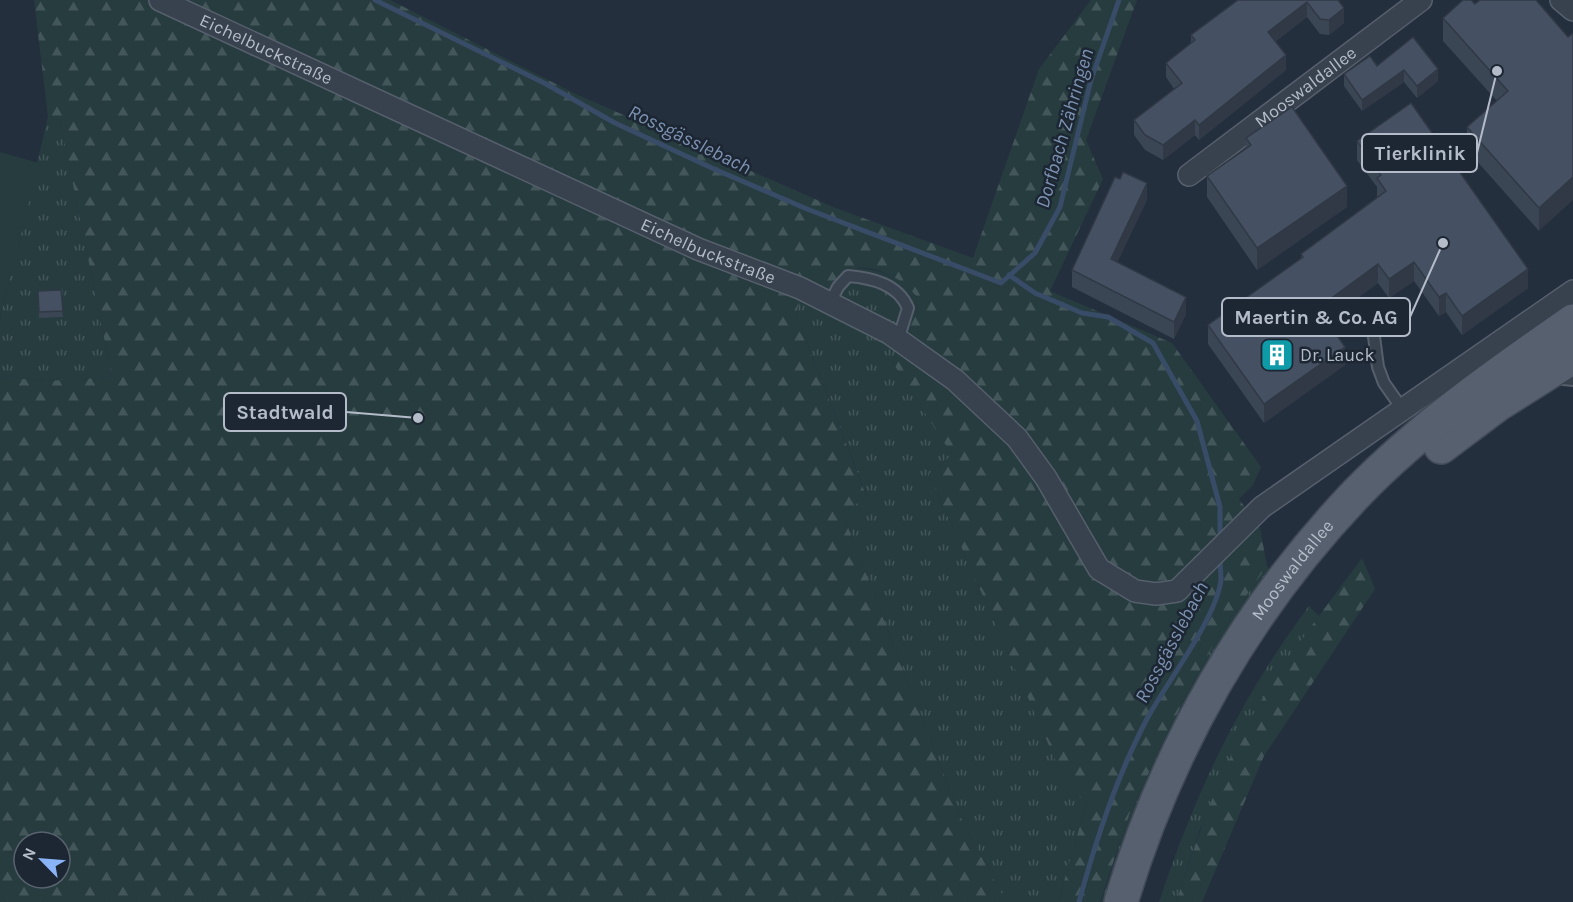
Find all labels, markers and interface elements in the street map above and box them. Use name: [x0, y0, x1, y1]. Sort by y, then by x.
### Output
street label: Eichelbuckstraße: [196, 9, 336, 89]
street label: Mooswaldallee: [1250, 42, 1361, 132]
water label: Dorfbach Zähringen: [1031, 46, 1098, 211]
water label: Rossgässlebach: [625, 100, 755, 179]
callout: Tierklinik: [1362, 134, 1477, 172]
text: Tierklinik: [1375, 142, 1466, 165]
street label: Eichelbuckstraße: [637, 213, 779, 289]
callout: Maertin & Co. AG: [1222, 298, 1410, 336]
text: Maertin & Co. AG: [1234, 306, 1398, 329]
building icon: Dr. Lauck: [1259, 337, 1295, 373]
place label: Dr. Lauck: [1300, 344, 1375, 366]
callout: Stadtwald: [224, 393, 346, 431]
text: Stadtwald: [236, 401, 334, 424]
street label: Mooswaldallee: [1246, 515, 1338, 625]
water label: Rossgässlebach: [1130, 578, 1213, 707]
north arrow: [12, 830, 72, 890]
text: N: [18, 845, 40, 863]

